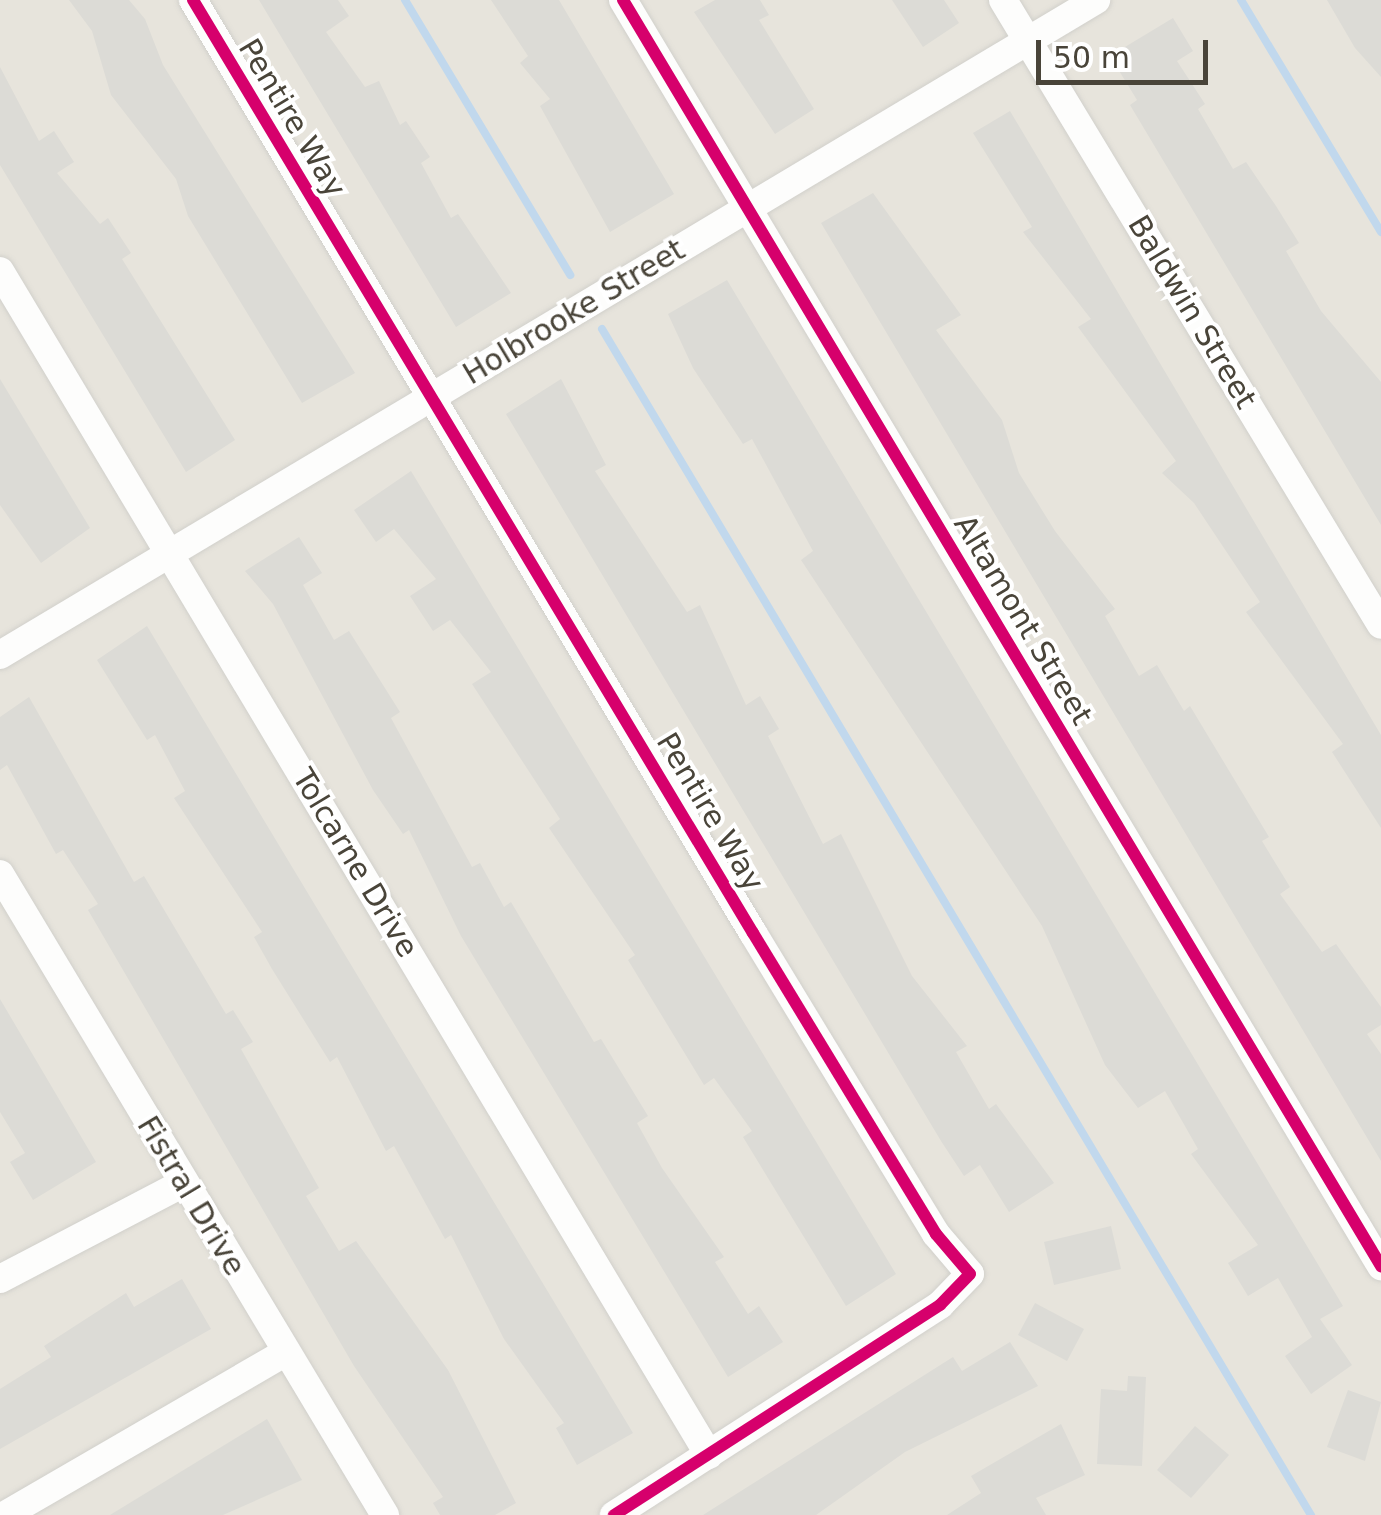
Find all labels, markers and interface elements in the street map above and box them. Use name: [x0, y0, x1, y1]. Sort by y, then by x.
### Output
scale bar: [1041, 20, 1214, 82]
street label: Pentire Way: [231, 32, 353, 204]
text: 50 m: [1053, 40, 1130, 75]
street label: Baldwin Street: [1120, 209, 1264, 415]
street label: Holbrooke Street: [457, 232, 691, 392]
street label: Altamont Street: [946, 509, 1100, 731]
street label: Pentire Way: [649, 726, 771, 898]
street label: Tolcarne Drive: [285, 762, 425, 964]
street label: Fistral Drive: [129, 1110, 253, 1282]

